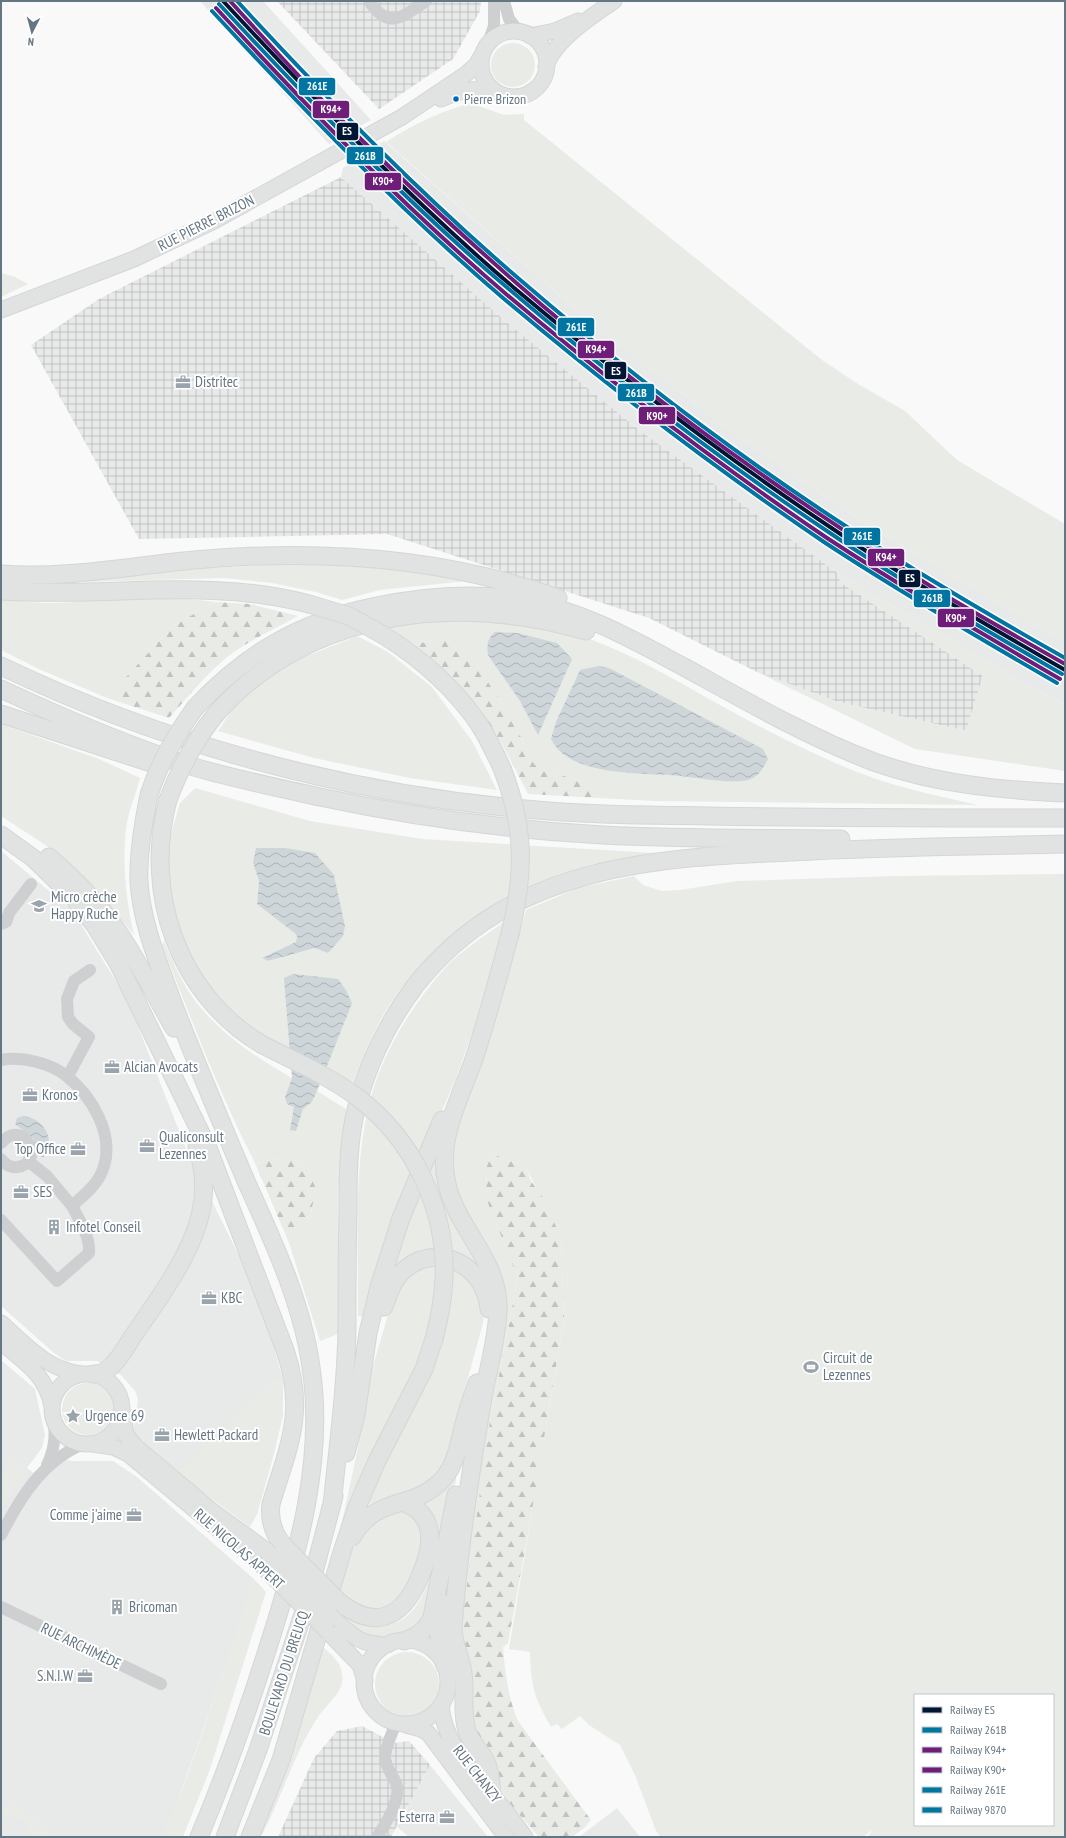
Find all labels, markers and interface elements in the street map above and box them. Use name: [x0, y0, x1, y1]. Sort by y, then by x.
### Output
north arrow: [12, 12, 52, 52]
text: N: [27, 35, 35, 49]
line badge: 261E: [298, 77, 336, 96]
text: 261E: [307, 79, 328, 93]
place label: Pierre Brizon: [464, 90, 526, 108]
marker: Pierre Brizon: [451, 94, 461, 104]
line badge: K94+: [312, 100, 350, 119]
text: K94+: [320, 102, 342, 116]
line badge: ES: [336, 122, 359, 141]
text: ES: [342, 124, 352, 138]
line badge: 261B: [346, 146, 384, 165]
text: 261B: [354, 149, 376, 163]
line badge: K90+: [364, 172, 402, 191]
text: K90+: [372, 174, 394, 188]
street label: RUE PIERRE BRIZON: [154, 190, 257, 255]
line badge: 261E: [557, 317, 595, 337]
text: 261E: [566, 320, 587, 334]
line badge: K94+: [577, 340, 615, 359]
text: K94+: [585, 342, 607, 356]
line badge: ES: [604, 361, 627, 380]
text: ES: [611, 364, 621, 378]
place label: Distritec: [195, 372, 239, 391]
office icon: Distritec: [174, 373, 192, 391]
line badge: 261B: [617, 383, 655, 402]
text: 261B: [625, 386, 647, 400]
line badge: K90+: [638, 406, 676, 425]
text: K90+: [646, 409, 668, 423]
line badge: 261E: [843, 527, 881, 546]
text: 261E: [852, 529, 873, 543]
line badge: K94+: [867, 548, 905, 567]
text: K94+: [875, 550, 897, 564]
line badge: ES: [898, 569, 921, 588]
text: ES: [905, 571, 915, 585]
line badge: 261B: [913, 589, 951, 608]
text: 261B: [921, 591, 943, 605]
line badge: K90+: [937, 608, 975, 628]
text: K90+: [945, 611, 967, 625]
place label: Micro crèche Happy Ruche: [51, 887, 118, 923]
school or university icon: Micro crèche Happy Ruche: [30, 897, 48, 915]
place label: Alcian Avocats: [124, 1057, 198, 1076]
office icon: Alcian Avocats: [103, 1058, 121, 1076]
place label: Kronos: [42, 1085, 78, 1104]
office icon: Kronos: [21, 1086, 39, 1104]
place label: Qualiconsult Lezennes: [159, 1127, 224, 1163]
office icon: Qualiconsult Lezennes: [138, 1137, 156, 1155]
place label: Top Office: [15, 1139, 66, 1158]
office icon: Top Office: [69, 1140, 87, 1158]
place label: SES: [33, 1182, 52, 1201]
office icon: SES: [12, 1183, 30, 1201]
place label: Infotel Conseil: [66, 1217, 141, 1236]
building icon: Infotel Conseil: [45, 1218, 63, 1236]
place label: KBC: [221, 1288, 242, 1307]
office icon: KBC: [200, 1289, 218, 1307]
place label: Circuit de Lezennes: [823, 1348, 872, 1384]
sports icon: Circuit de Lezennes: [802, 1358, 820, 1376]
place label: Urgence 69: [85, 1406, 144, 1425]
place icon: Urgence 69: [64, 1407, 82, 1425]
place label: Hewlett Packard: [174, 1425, 258, 1444]
office icon: Hewlett Packard: [153, 1426, 171, 1444]
street label: RUE NICOLAS APPERT: [190, 1504, 289, 1593]
place label: Comme j'aime: [50, 1505, 122, 1524]
office icon: Comme j'aime: [125, 1506, 143, 1524]
place label: Bricoman: [129, 1597, 177, 1616]
building icon: Bricoman: [108, 1598, 126, 1616]
street label: BOULEVARD DU BREUCQ: [254, 1608, 313, 1737]
street label: RUE ARCHIMÈDE: [38, 1618, 124, 1673]
place label: S.N.I.W: [37, 1666, 73, 1685]
office icon: S.N.I.W: [76, 1667, 94, 1685]
legend: [914, 1694, 1054, 1826]
text: Railway ES: [950, 1702, 995, 1717]
text: Railway 261B: [950, 1722, 1007, 1737]
street label: RUE CHANZY: [449, 1741, 506, 1806]
text: Railway K94+: [950, 1742, 1006, 1757]
text: Railway K90+: [950, 1762, 1006, 1777]
text: Railway 261E: [950, 1782, 1006, 1797]
text: Railway 9870: [950, 1802, 1006, 1817]
place label: Esterra: [399, 1807, 435, 1826]
office icon: Esterra: [438, 1808, 456, 1826]

